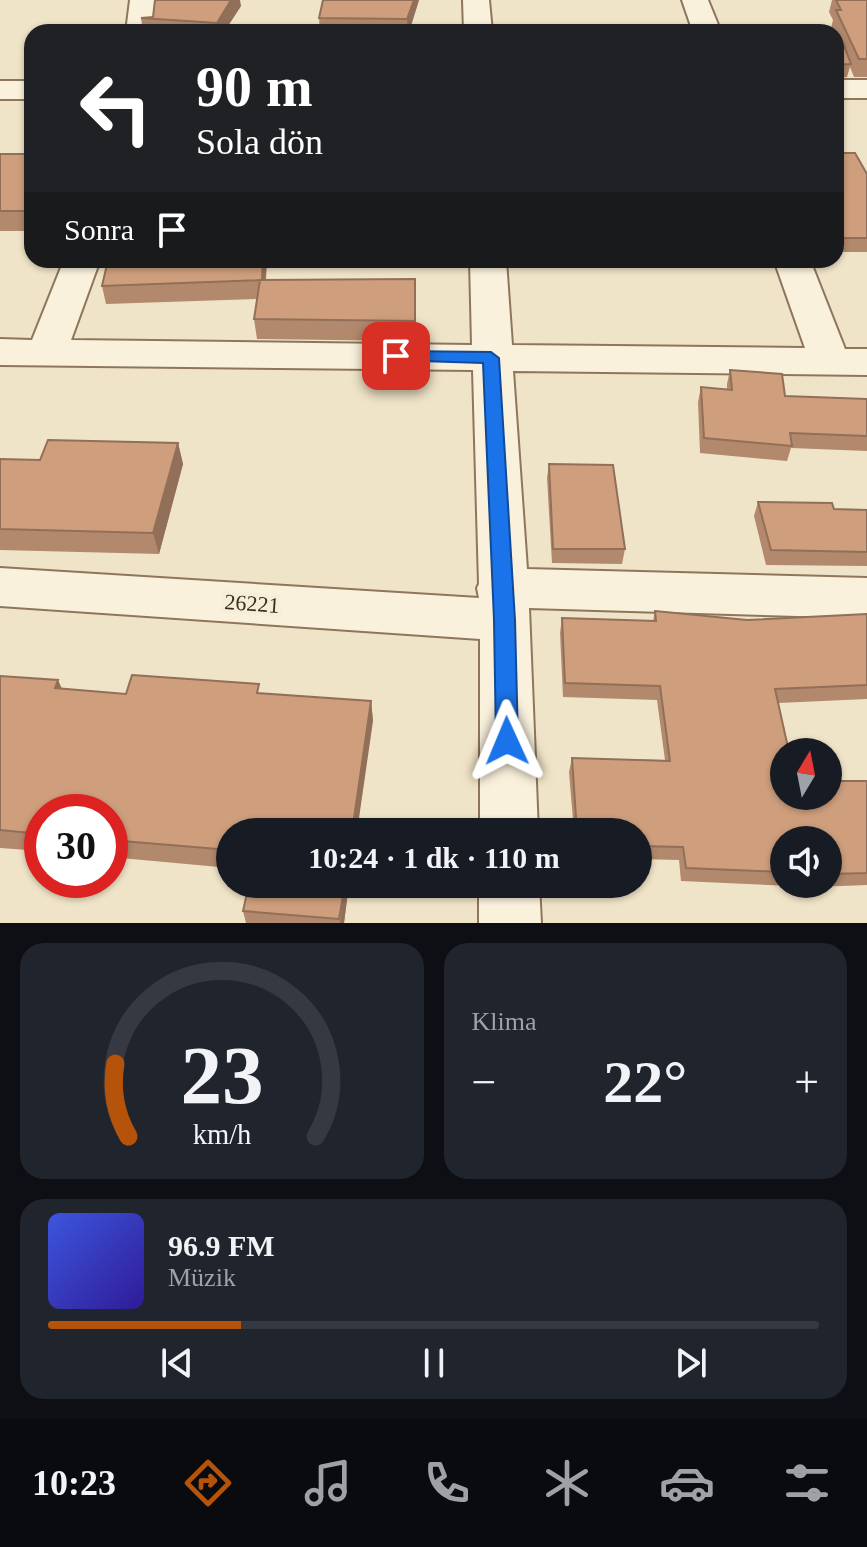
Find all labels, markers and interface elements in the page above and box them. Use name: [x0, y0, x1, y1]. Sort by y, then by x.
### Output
icon: left: [64, 56, 168, 160]
text: 90 m: [196, 56, 313, 118]
text: Sola dön: [196, 122, 323, 162]
icon: arrive: [150, 208, 194, 252]
text: Sonra: [64, 213, 134, 246]
pin: [362, 322, 430, 390]
icon: arrive: [374, 334, 418, 378]
street label: 26221: [224, 589, 280, 618]
position arrow: [465, 699, 549, 783]
north arrow: [770, 738, 842, 810]
map controls: [770, 738, 842, 898]
speed limit sign: 30: [24, 794, 128, 898]
button: sound: [770, 826, 842, 898]
text: 10:24 · 1 dk · 110 m: [308, 841, 560, 874]
text: Klima: [472, 1007, 537, 1036]
text: 23: [180, 1029, 263, 1121]
text: 22°: [603, 1049, 687, 1115]
text: −: [472, 1058, 496, 1107]
text: +: [794, 1058, 819, 1107]
text: km/h: [192, 1119, 251, 1150]
text: 96.9 FM: [168, 1229, 275, 1262]
text: Müzik: [168, 1263, 236, 1292]
icon: previous: [155, 1341, 199, 1385]
icon: pause: [412, 1341, 456, 1385]
icon: next: [669, 1341, 713, 1385]
icon: directions: [180, 1455, 236, 1511]
icon: music: [300, 1455, 356, 1511]
icon: phone: [419, 1455, 475, 1511]
icon: climate: [539, 1455, 595, 1511]
icon: car: [659, 1455, 715, 1511]
icon: filters: [779, 1455, 835, 1511]
text: 10:23: [32, 1463, 116, 1503]

